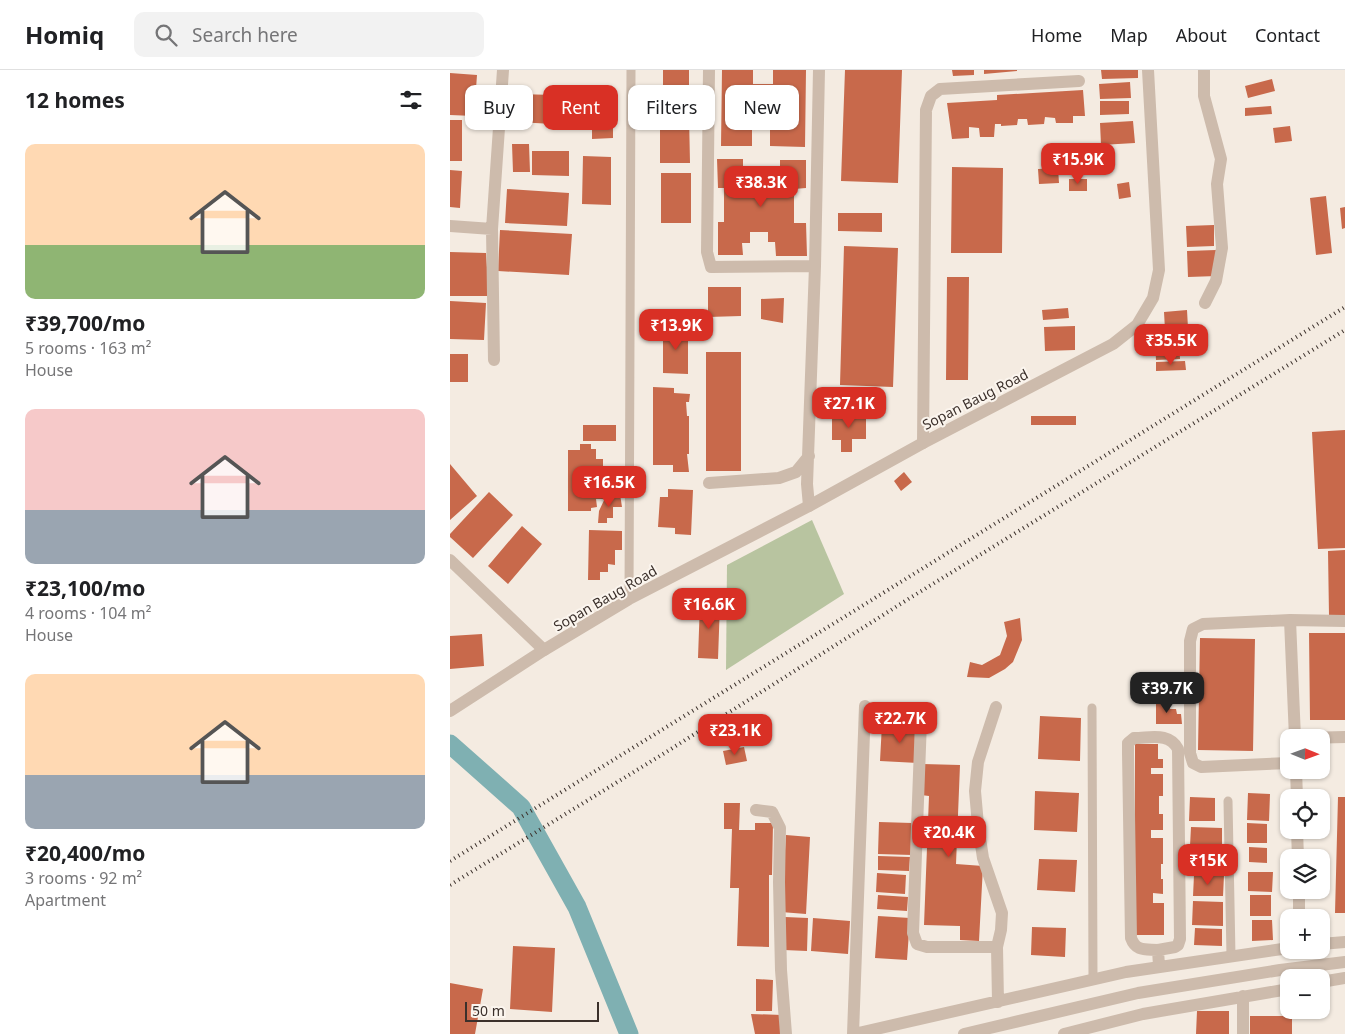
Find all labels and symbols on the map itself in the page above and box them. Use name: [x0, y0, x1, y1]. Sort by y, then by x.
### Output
pin: ₹15.9K: [1037, 142, 1119, 185]
pin: ₹38.3K: [720, 166, 802, 208]
pin: ₹13.9K: [635, 308, 717, 351]
pin: ₹35.5K: [1130, 324, 1212, 366]
street label: Sopan Baug Road: [919, 364, 1031, 434]
pin: ₹27.1K: [808, 386, 890, 429]
pin: ₹16.5K: [568, 466, 650, 508]
street label: Sopan Baug Road: [550, 561, 660, 635]
pin: ₹16.6K: [668, 588, 750, 630]
pin: ₹39.7K: [1126, 672, 1208, 714]
pin: ₹22.7K: [859, 702, 941, 744]
pin: ₹23.1K: [694, 714, 776, 756]
north arrow: [1280, 729, 1330, 779]
pin: ₹20.4K: [908, 816, 990, 858]
pin: ₹15K: [1178, 844, 1238, 886]
scale bar: [465, 999, 599, 1022]

